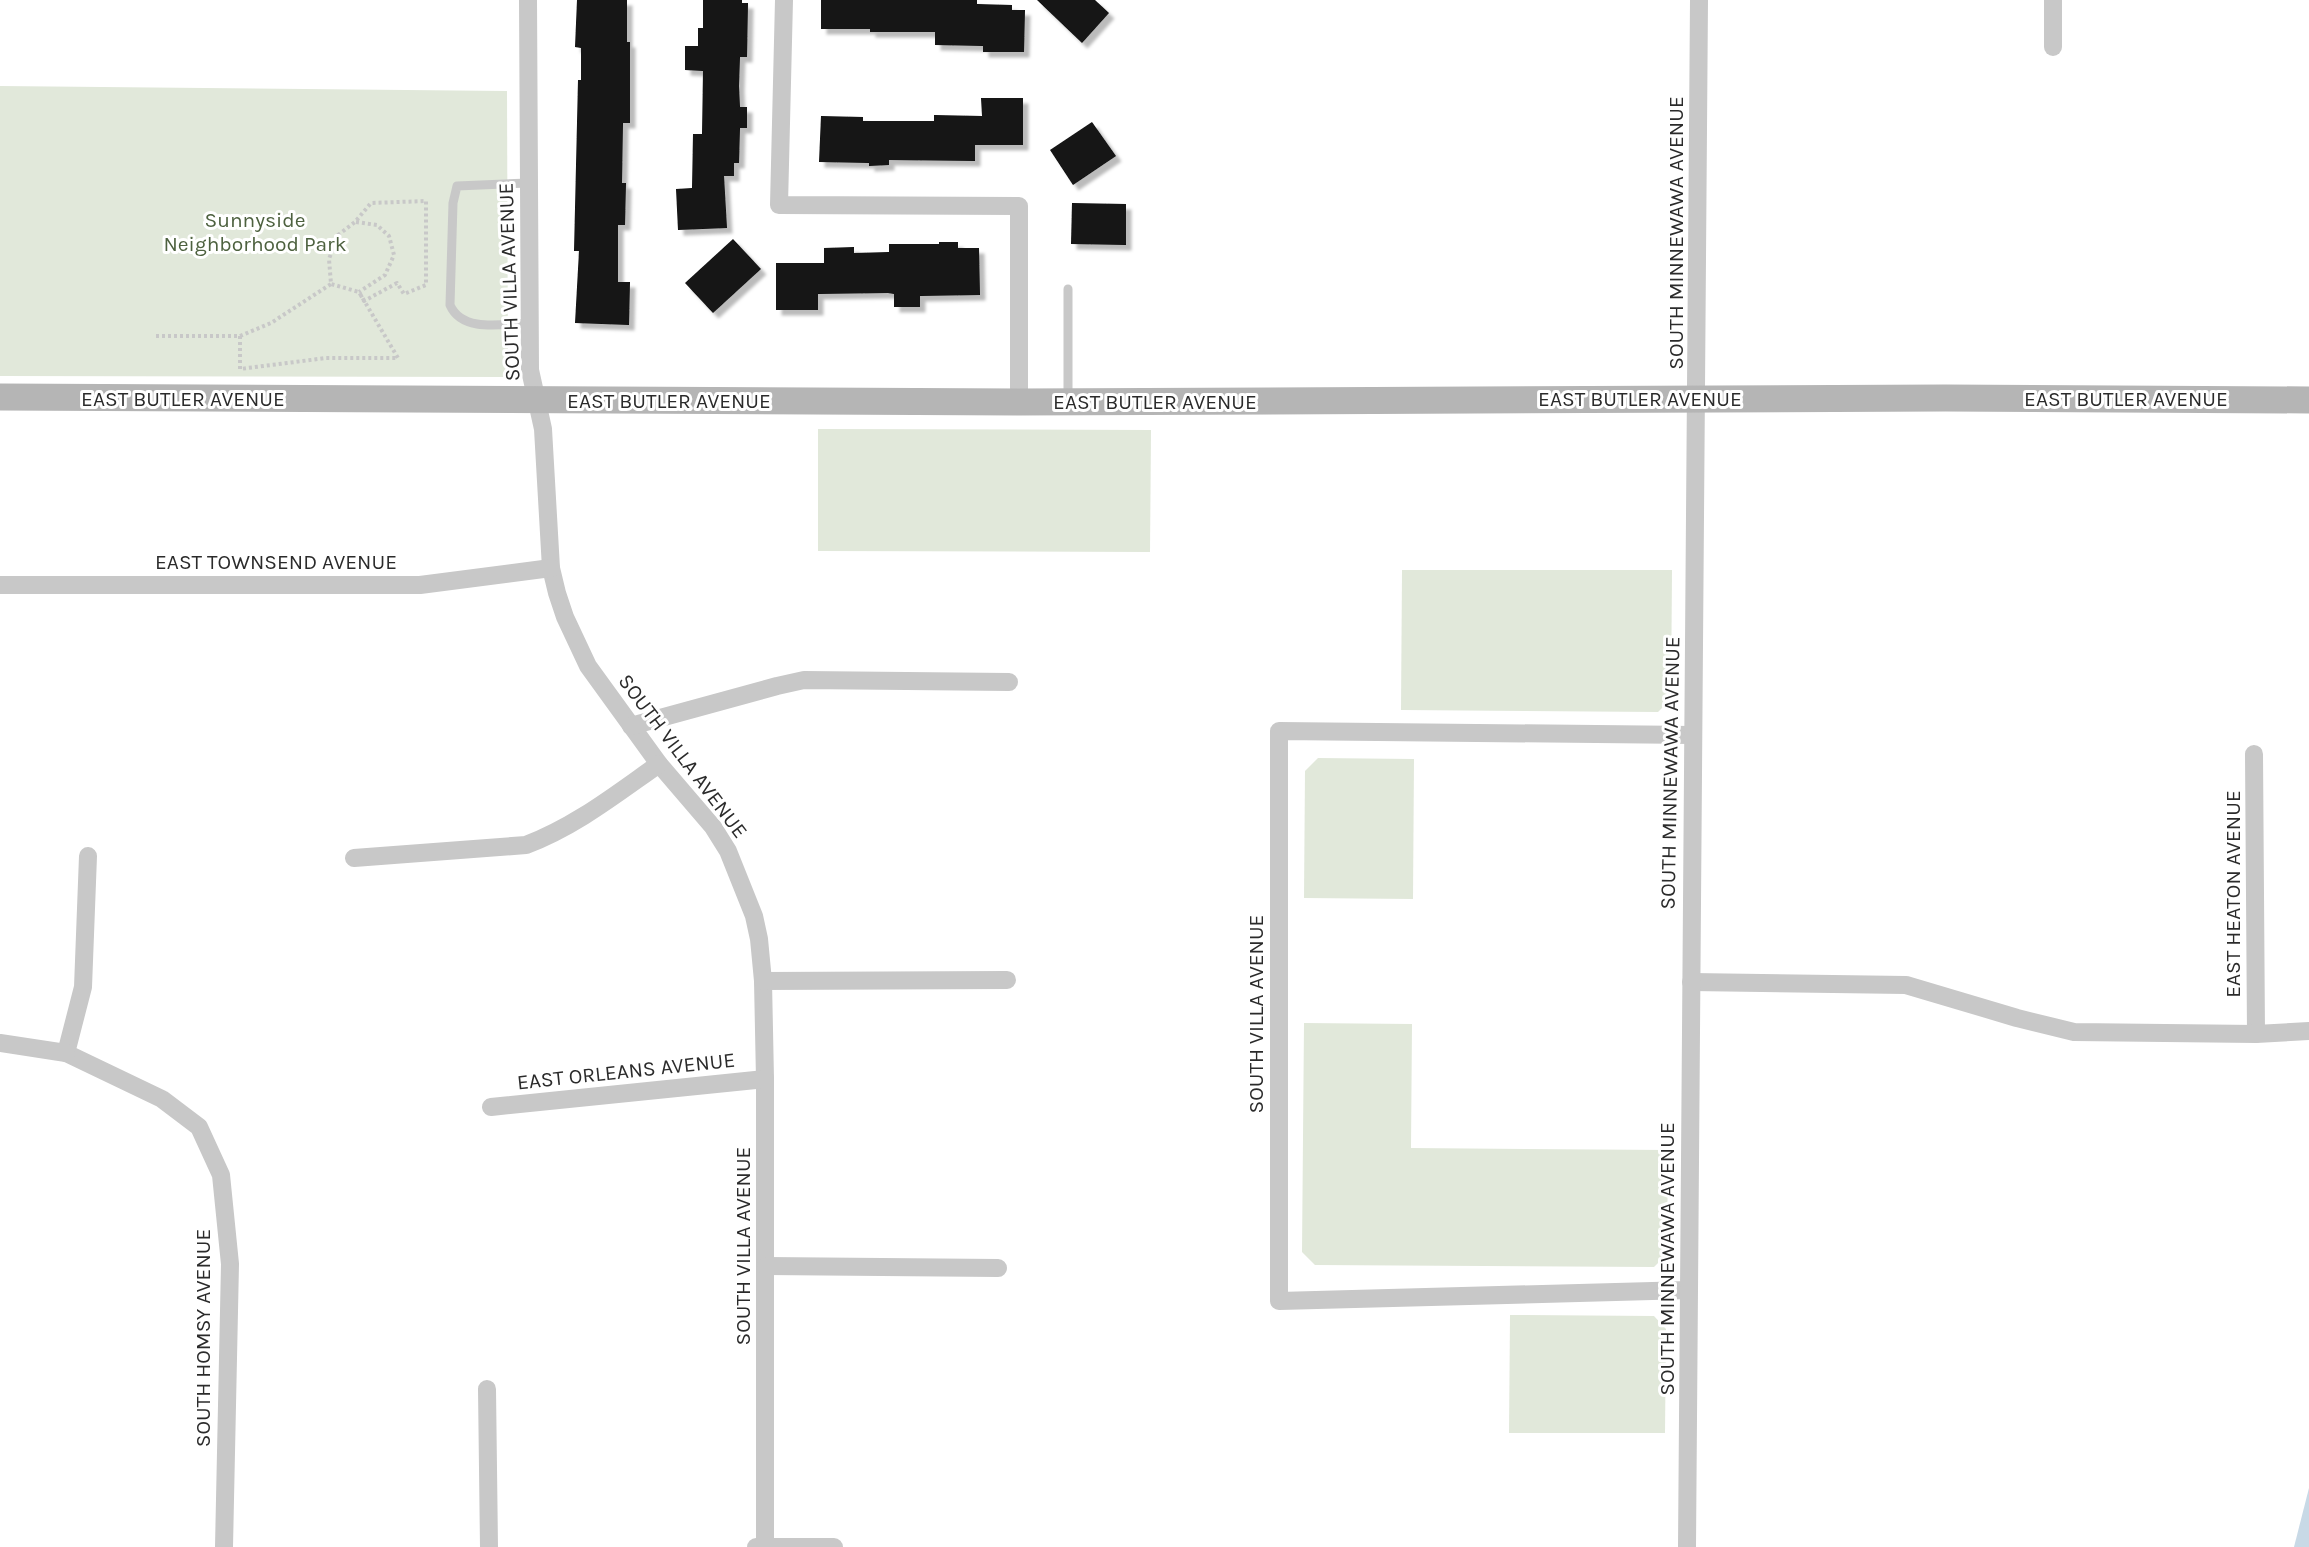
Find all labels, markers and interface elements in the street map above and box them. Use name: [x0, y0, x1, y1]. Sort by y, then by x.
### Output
street label: SOUTH MINNEWAWA AVENUE: [1664, 96, 1688, 370]
street label: SOUTH VILLA AVENUE: [494, 182, 524, 382]
park label: Sunnyside Neighborhood Park: [163, 208, 347, 256]
street label: EAST BUTLER AVENUE: [81, 387, 285, 411]
street label: EAST BUTLER AVENUE: [1538, 387, 1742, 411]
street label: EAST BUTLER AVENUE: [2024, 387, 2228, 411]
street label: EAST BUTLER AVENUE: [567, 389, 771, 413]
street label: EAST BUTLER AVENUE: [1053, 390, 1257, 414]
street label: EAST TOWNSEND AVENUE: [155, 550, 397, 574]
street label: SOUTH MINNEWAWA AVENUE: [1656, 636, 1684, 910]
street label: SOUTH VILLA AVENUE: [614, 669, 752, 843]
street label: EAST HEATON AVENUE: [2221, 790, 2245, 998]
street label: SOUTH VILLA AVENUE: [1244, 915, 1268, 1113]
street label: EAST ORLEANS AVENUE: [516, 1048, 736, 1094]
street label: SOUTH MINNEWAWA AVENUE: [1655, 1122, 1679, 1396]
street label: SOUTH VILLA AVENUE: [731, 1147, 755, 1345]
street label: SOUTH HOMSY AVENUE: [191, 1229, 215, 1447]

